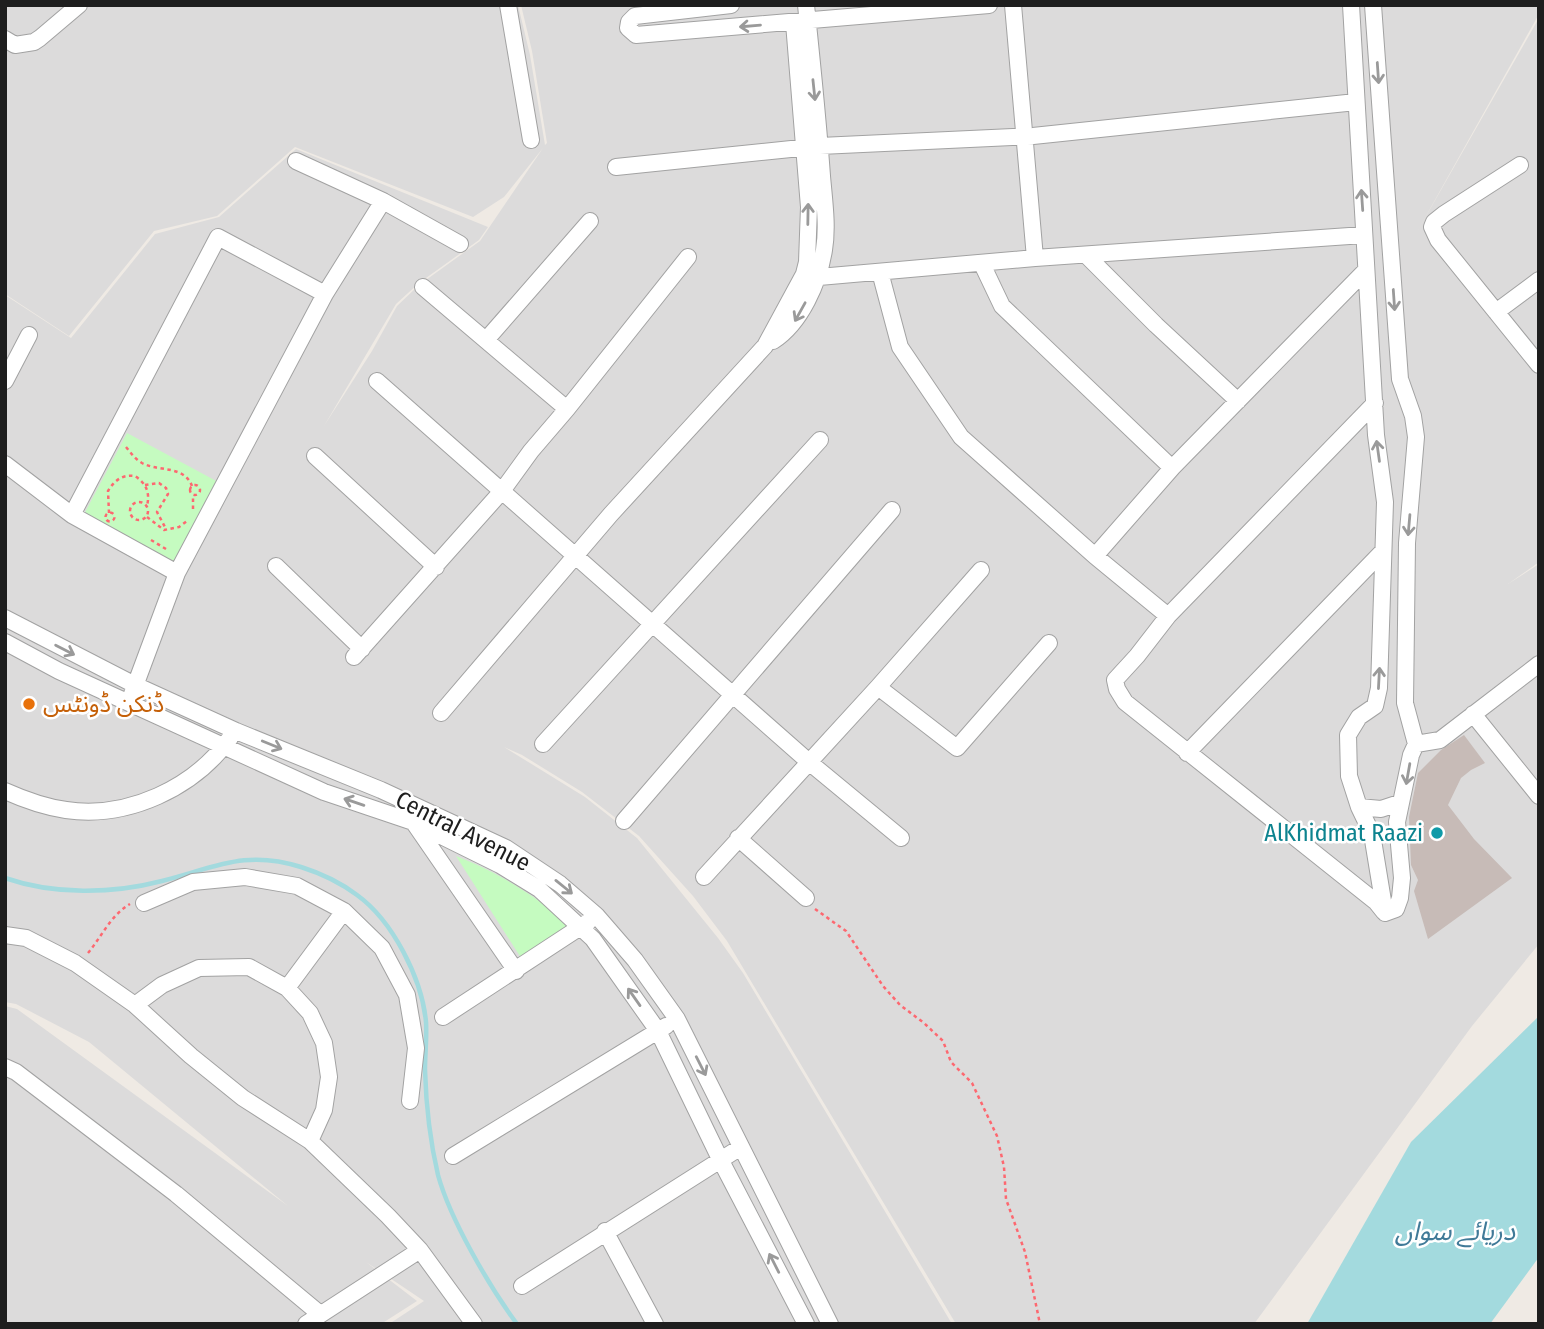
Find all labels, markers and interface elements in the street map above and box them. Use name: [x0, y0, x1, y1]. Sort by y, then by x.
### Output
one-way arrow: [740, 20, 762, 33]
one-way arrow: [1372, 62, 1385, 84]
one-way arrow: [808, 78, 821, 101]
one-way arrow: [1355, 189, 1368, 211]
one-way arrow: [801, 203, 815, 226]
one-way arrow: [1388, 288, 1401, 311]
one-way arrow: [793, 301, 807, 321]
one-way arrow: [1371, 440, 1384, 463]
one-way arrow: [1402, 513, 1415, 535]
one-way arrow: [54, 643, 75, 657]
one-way arrow: [1372, 667, 1385, 690]
place label: ڈنکن ڈونٹس: [43, 690, 164, 718]
marker: ڈنکن ڈونٹس: [21, 696, 37, 712]
one-way arrow: [260, 740, 282, 753]
one-way arrow: [1401, 762, 1414, 785]
street label: Central Avenue: [391, 785, 535, 877]
one-way arrow: [343, 795, 365, 808]
place label: AlKhidmat Raazi: [1264, 819, 1423, 847]
marker: AlKhidmat Raazi: [1429, 825, 1445, 841]
one-way arrow: [554, 880, 572, 895]
one-way arrow: [627, 988, 641, 1007]
one-way arrow: [694, 1055, 708, 1076]
water label: دریائے سواں: [1395, 1216, 1516, 1248]
one-way arrow: [767, 1253, 781, 1274]

